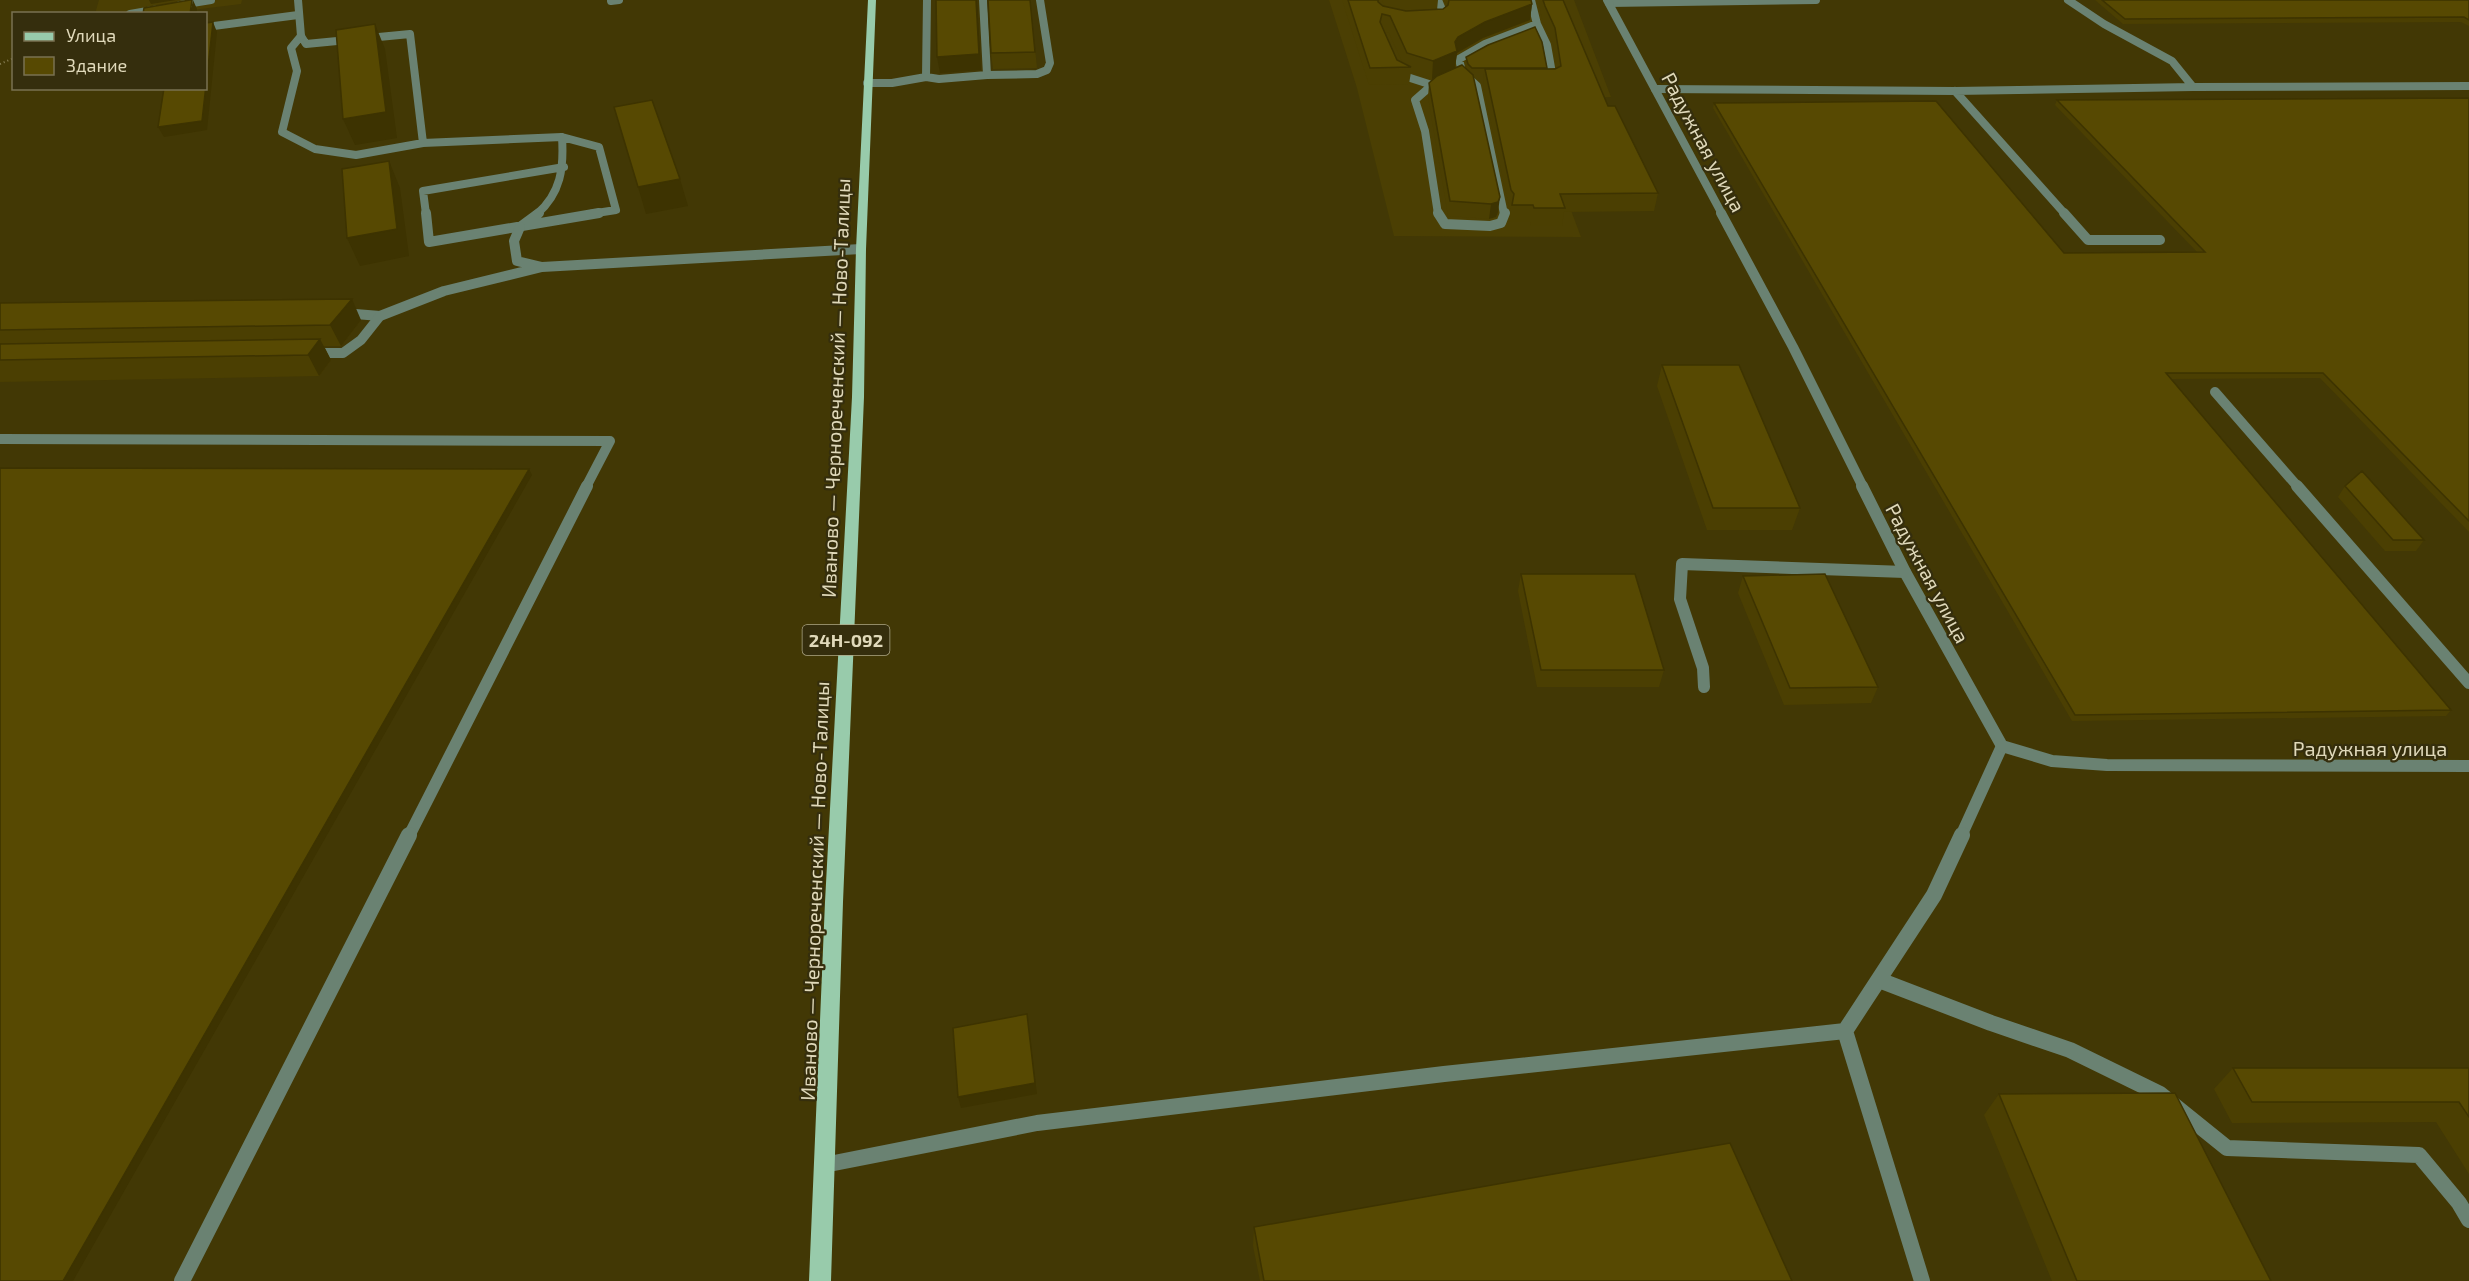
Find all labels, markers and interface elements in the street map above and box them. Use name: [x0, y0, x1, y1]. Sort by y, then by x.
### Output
legend: [12, 12, 207, 90]
text: Улица: [66, 24, 116, 46]
text: Здание: [66, 54, 127, 76]
street label: Радужная улица: [1656, 68, 1751, 216]
street label: Иваново — Чернореченский — Ново-Талицы: [816, 178, 854, 598]
street label: Радужная улица: [1880, 499, 1975, 647]
road number: 24Н-092: [802, 625, 890, 655]
street label: Иваново — Чернореченский — Ново-Талицы: [795, 681, 833, 1101]
street label: Радужная улица: [2293, 736, 2447, 761]

